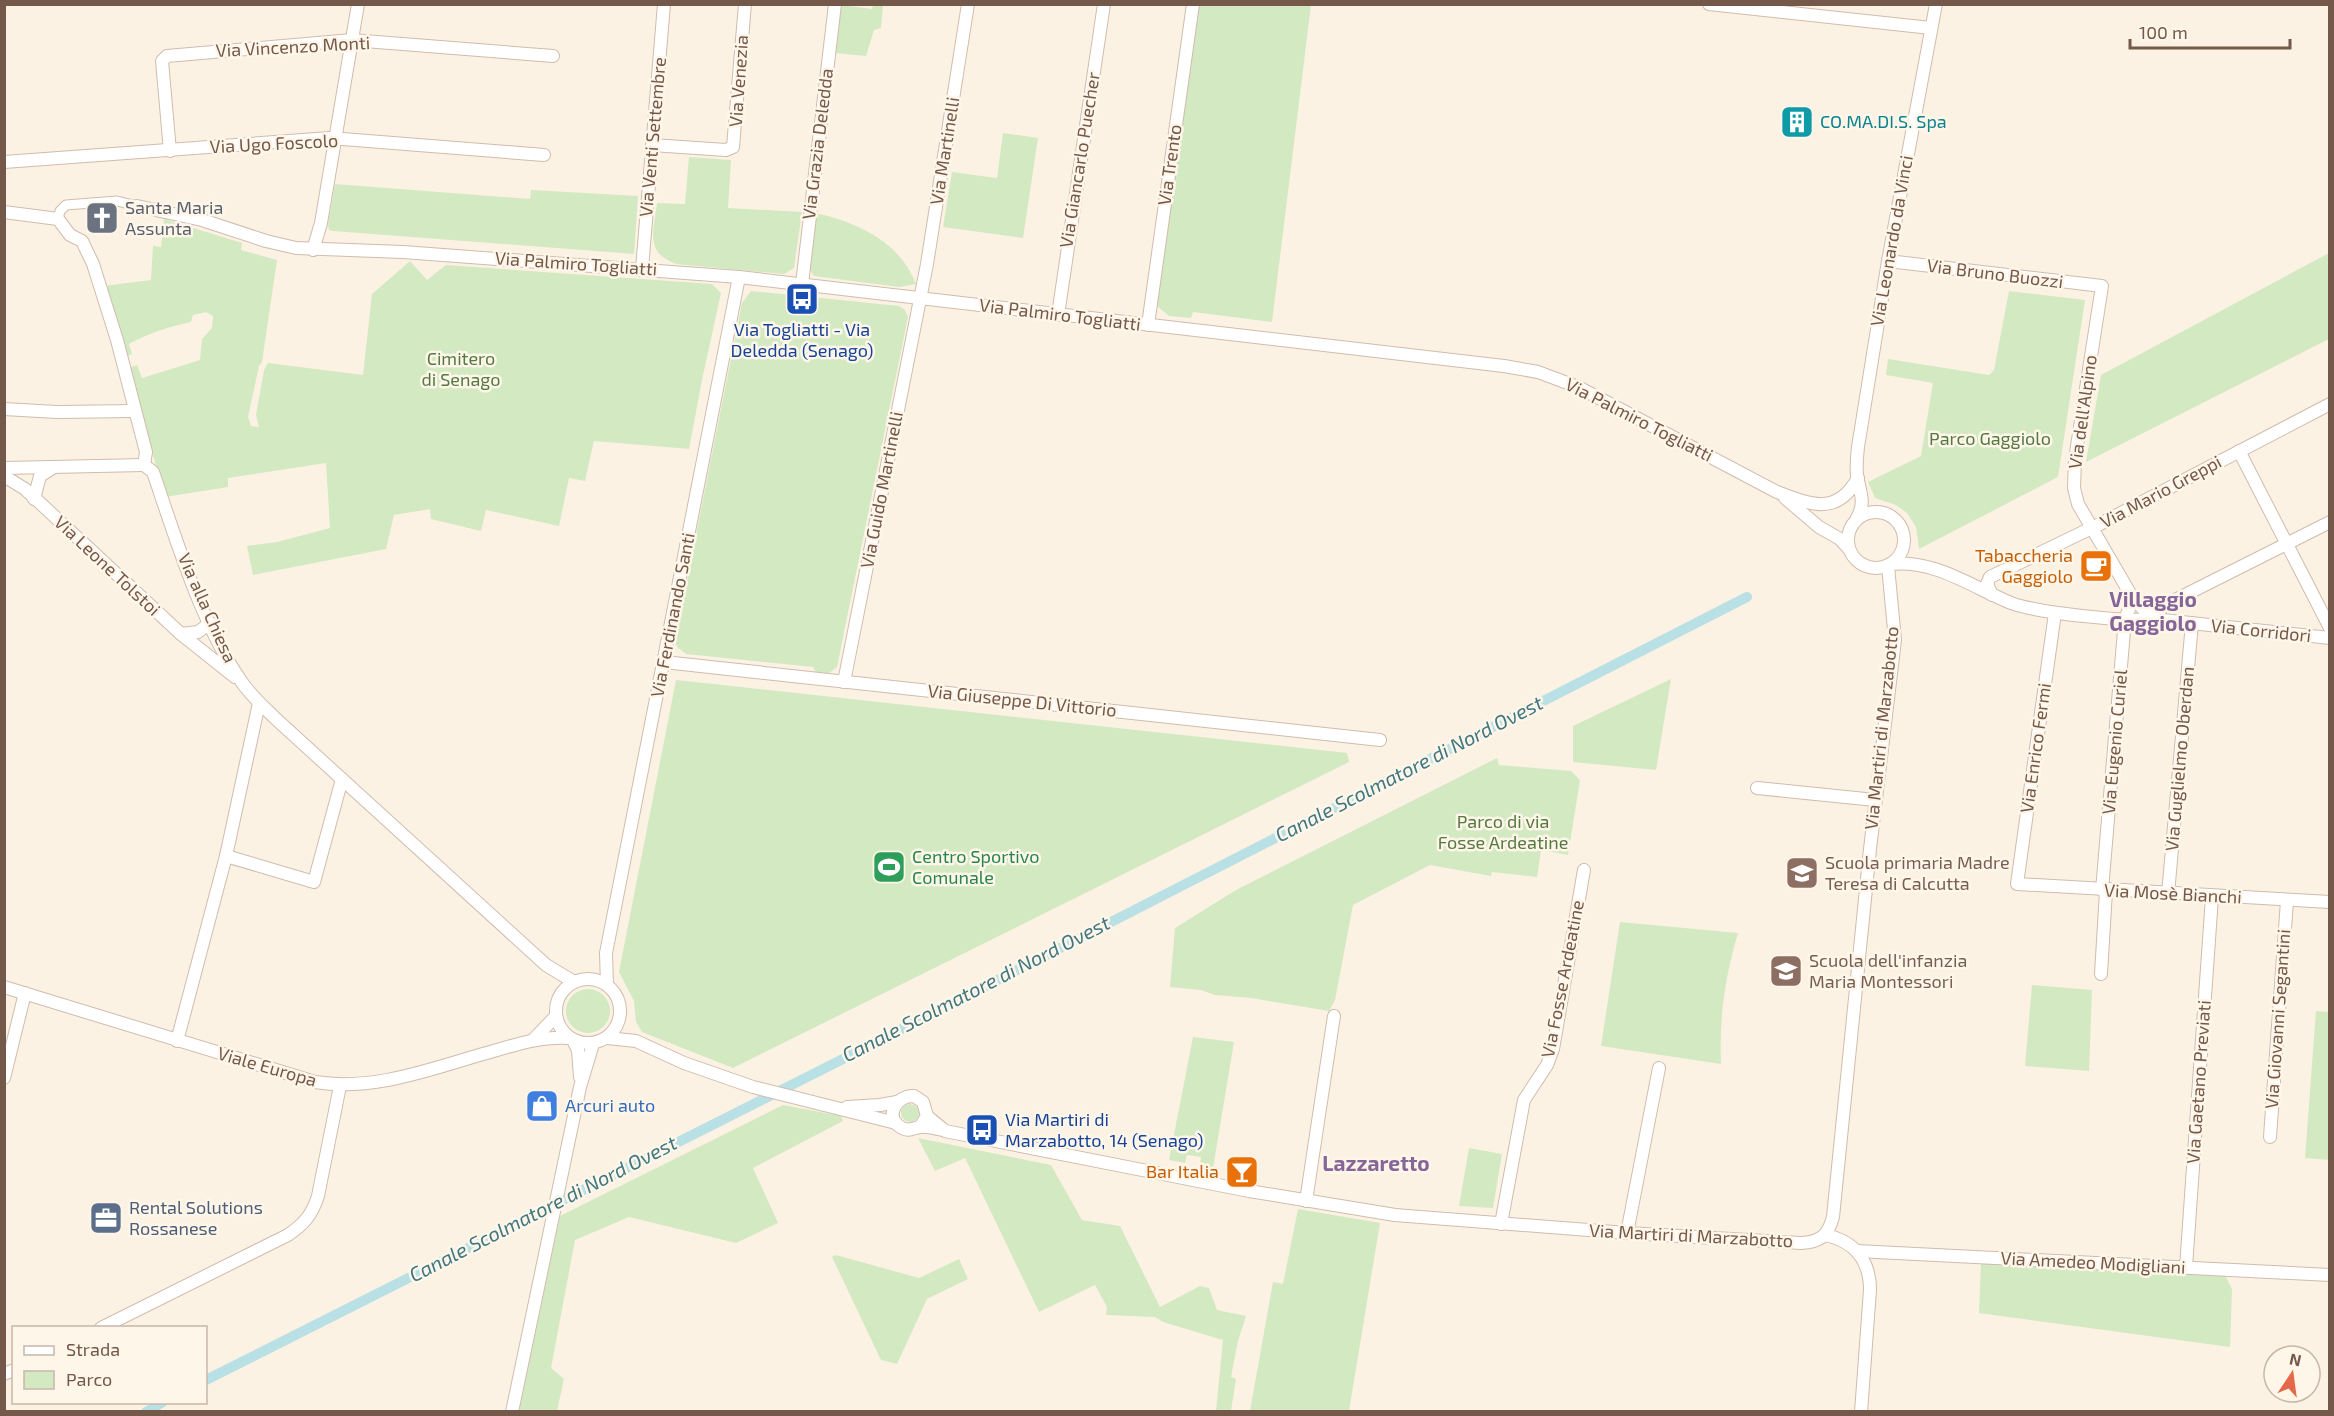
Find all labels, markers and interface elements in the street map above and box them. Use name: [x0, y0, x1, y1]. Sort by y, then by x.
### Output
scale bar: [2130, 12, 2290, 50]
text: 100 m: [2139, 21, 2188, 43]
street label: Via Vincenzo Monti: [215, 31, 371, 61]
street label: Via Venezia: [724, 34, 752, 128]
street label: Via Venti Settembre: [634, 56, 670, 218]
street label: Via Grazia Deledda: [797, 67, 837, 221]
street label: Via Giancarlo Puecher: [1054, 70, 1104, 249]
street label: Via Martinelli: [925, 95, 963, 206]
building icon: CO.MA.DI.S. Spa: [1779, 104, 1815, 140]
place label: CO.MA.DI.S. Spa: [1820, 110, 1947, 132]
street label: Via Trento: [1152, 123, 1186, 207]
street label: Via Ugo Foscolo: [209, 129, 339, 157]
street label: Via Leonardo da Vinci: [1865, 154, 1917, 328]
place label: Santa Maria Assunta: [125, 196, 223, 239]
church icon: Santa Maria Assunta: [84, 200, 120, 236]
street label: Via Palmiro Togliatti: [494, 246, 658, 280]
street label: Via Bruno Buozzi: [1926, 254, 2065, 292]
bus stop icon: Via Togliatti - Via Deledda (Senago): [784, 281, 820, 317]
street label: Via Palmiro Togliatti: [978, 293, 1142, 335]
place label: Via Togliatti - Via Deledda (Senago): [731, 318, 873, 361]
park label: Cimitero di Senago: [421, 347, 501, 390]
street label: Via dell'Alpino: [2063, 353, 2101, 470]
street label: Via Palmiro Togliatti: [1562, 372, 1717, 466]
street label: Via Guido Martinelli: [855, 409, 907, 570]
park label: Parco Gaggiolo: [1929, 427, 2051, 449]
street label: Via Mario Greppi: [2096, 450, 2225, 532]
street label: Via Leone Tolstoi: [50, 511, 165, 620]
street label: Via Ferdinando Santi: [645, 531, 699, 699]
place label: Tabaccheria Gaggiolo: [1975, 544, 2073, 587]
cafe icon: Tabaccheria Gaggiolo: [2078, 548, 2114, 584]
street label: Via alla Chiesa: [174, 549, 242, 666]
district label: Villaggio Gaggiolo: [2109, 586, 2197, 635]
street label: Via Corridori: [2210, 614, 2312, 646]
street label: Via Martiri di Marzabotto: [1859, 625, 1903, 831]
street label: Via Guglielmo Oberdan: [2160, 666, 2198, 852]
street label: Via Eugenio Curiel: [2097, 668, 2131, 815]
street label: Via Giuseppe Di Vittorio: [926, 679, 1118, 721]
street label: Via Enrico Fermi: [2015, 681, 2055, 814]
water label: Canale Scolmatore di Nord Ovest: [1271, 690, 1547, 846]
park label: Parco di via Fosse Ardeatine: [1438, 810, 1568, 853]
place label: Centro Sportivo Comunale: [912, 845, 1039, 888]
sports icon: Centro Sportivo Comunale: [871, 849, 907, 885]
place label: Scuola primaria Madre Teresa di Calcutta: [1825, 851, 2010, 894]
school or university icon: Scuola primaria Madre Teresa di Calcutta: [1784, 855, 1820, 891]
street label: Via Mosè Bianchi: [2104, 878, 2242, 908]
street label: Via Fosse Ardeatine: [1536, 898, 1588, 1059]
water label: Canale Scolmatore di Nord Ovest: [838, 910, 1114, 1066]
street label: Via Giovanni Segantini: [2260, 928, 2294, 1110]
place label: Scuola dell'infanzia Maria Montessori: [1809, 949, 1967, 992]
school or university icon: Scuola dell'infanzia Maria Montessori: [1768, 953, 1804, 989]
street label: Via Gaetano Previati: [2181, 999, 2215, 1165]
street label: Viale Europa: [215, 1041, 319, 1091]
shop icon: Arcuri auto: [524, 1088, 560, 1124]
place label: Arcuri auto: [565, 1094, 655, 1116]
place label: Via Martiri di Marzabotto, 14 (Senago): [1005, 1108, 1203, 1151]
bus stop icon: Via Martiri di Marzabotto, 14 (Senago): [964, 1112, 1000, 1148]
water label: Canale Scolmatore di Nord Ovest: [405, 1130, 681, 1286]
district label: Lazzaretto: [1322, 1150, 1430, 1175]
bar icon: Bar Italia: [1224, 1154, 1260, 1190]
place label: Bar Italia: [1146, 1160, 1219, 1182]
place label: Rental Solutions Rossanese: [129, 1196, 263, 1239]
office icon: Rental Solutions Rossanese: [88, 1200, 124, 1236]
street label: Via Martiri di Marzabotto: [1588, 1219, 1794, 1251]
street label: Via Amedeo Modigliani: [2000, 1246, 2186, 1278]
legend: [12, 1326, 207, 1404]
text: Strada: [66, 1338, 120, 1360]
north arrow: [2262, 1344, 2322, 1404]
text: N: [2288, 1348, 2303, 1369]
text: Parco: [66, 1368, 112, 1390]

